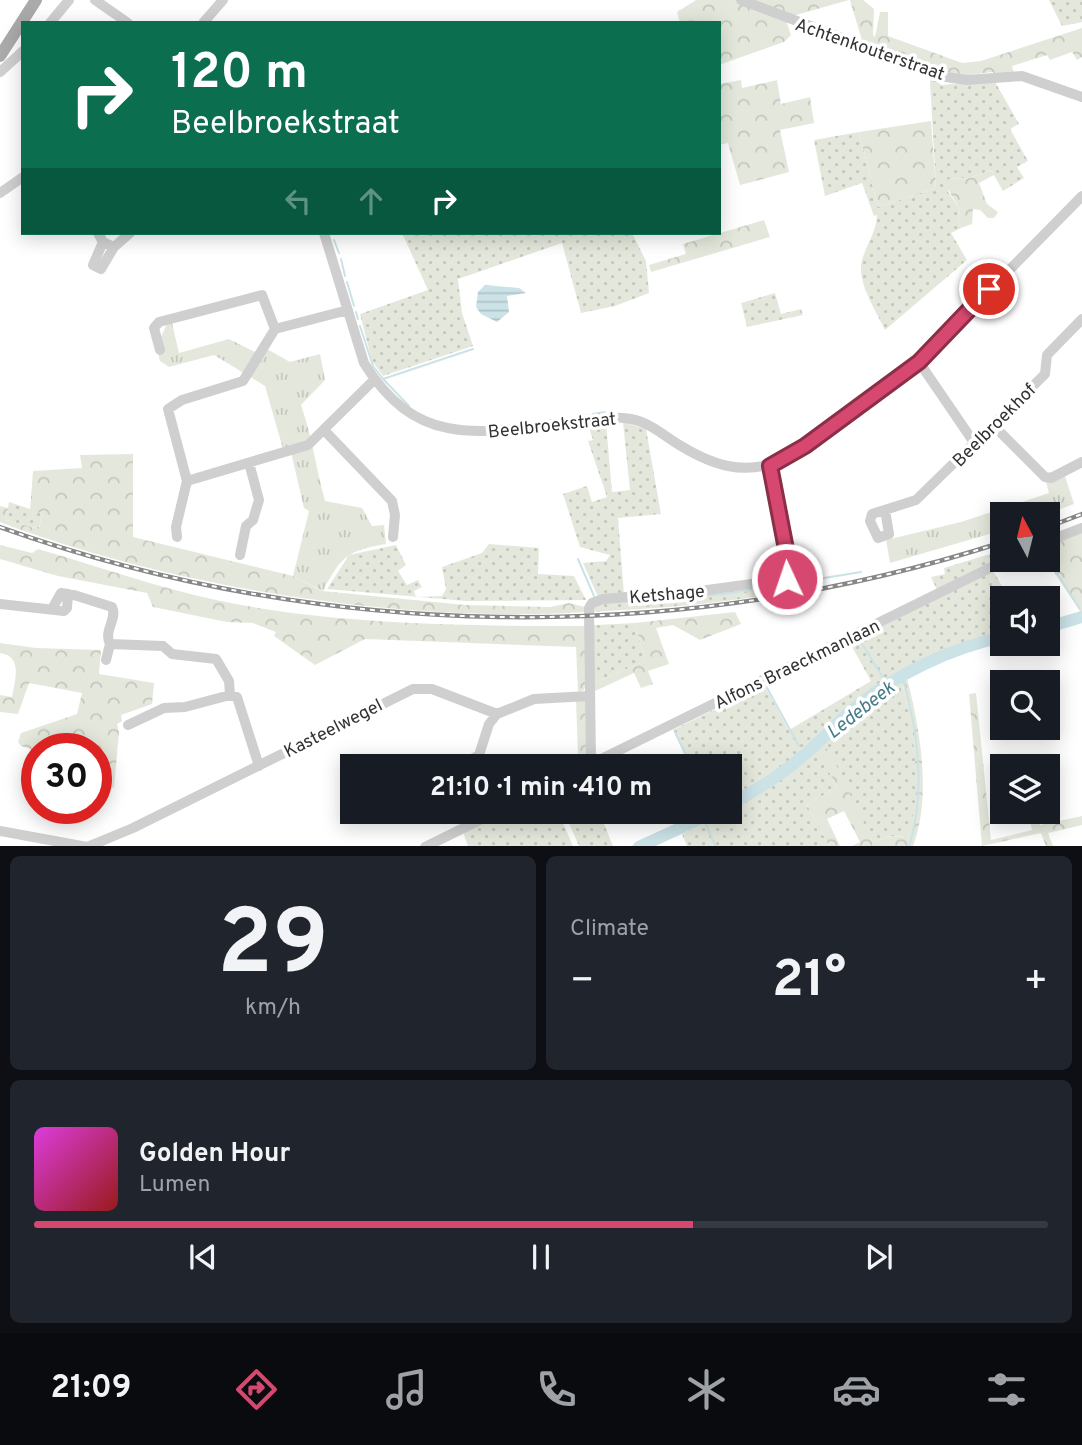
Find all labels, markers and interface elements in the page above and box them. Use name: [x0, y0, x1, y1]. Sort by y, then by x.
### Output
street label: Achtenkouterstraat: [792, 14, 947, 87]
text: 120 m: [171, 44, 308, 106]
icon: right: [56, 49, 147, 140]
text: Beelbroekstraat: [171, 105, 400, 145]
icon: left: [279, 182, 317, 220]
icon: ahead: [352, 182, 390, 220]
icon: right: [425, 182, 463, 220]
pin: [959, 259, 1019, 319]
icon: arrive: [970, 270, 1008, 308]
street label: Beelbroekhof: [948, 379, 1042, 473]
street label: Beelbroekstraat: [487, 408, 617, 445]
north arrow: [990, 502, 1060, 572]
map controls: [990, 502, 1060, 824]
position arrow: [750, 542, 824, 616]
street label: Ketshage: [628, 581, 706, 610]
button: sound: [990, 586, 1060, 656]
street label: Alfons Braeckmanlaan: [711, 615, 884, 715]
button: search: [990, 670, 1060, 740]
water label: Ledebeek: [822, 676, 901, 745]
street label: Kasteelwegel: [281, 695, 387, 764]
speed limit sign: 30: [21, 733, 112, 824]
button: layers: [990, 754, 1060, 824]
text: 21:10 · 1 min · 410 m: [430, 772, 652, 805]
text: 29: [217, 891, 329, 1006]
text: Climate: [570, 915, 649, 944]
text: 21°: [772, 949, 846, 1015]
text: −: [570, 958, 595, 1007]
text: +: [1023, 958, 1048, 1007]
text: km/h: [245, 994, 301, 1023]
text: Golden Hour: [139, 1138, 290, 1171]
text: Lumen: [139, 1171, 210, 1200]
icon: previous: [184, 1238, 222, 1276]
icon: pause: [522, 1238, 560, 1276]
icon: next: [860, 1238, 898, 1276]
icon: directions: [232, 1365, 281, 1414]
icon: music: [382, 1365, 431, 1414]
icon: phone: [532, 1365, 581, 1414]
icon: climate: [682, 1365, 731, 1414]
icon: car: [832, 1365, 881, 1414]
icon: filters: [982, 1365, 1031, 1414]
text: 21:09: [51, 1369, 131, 1409]

